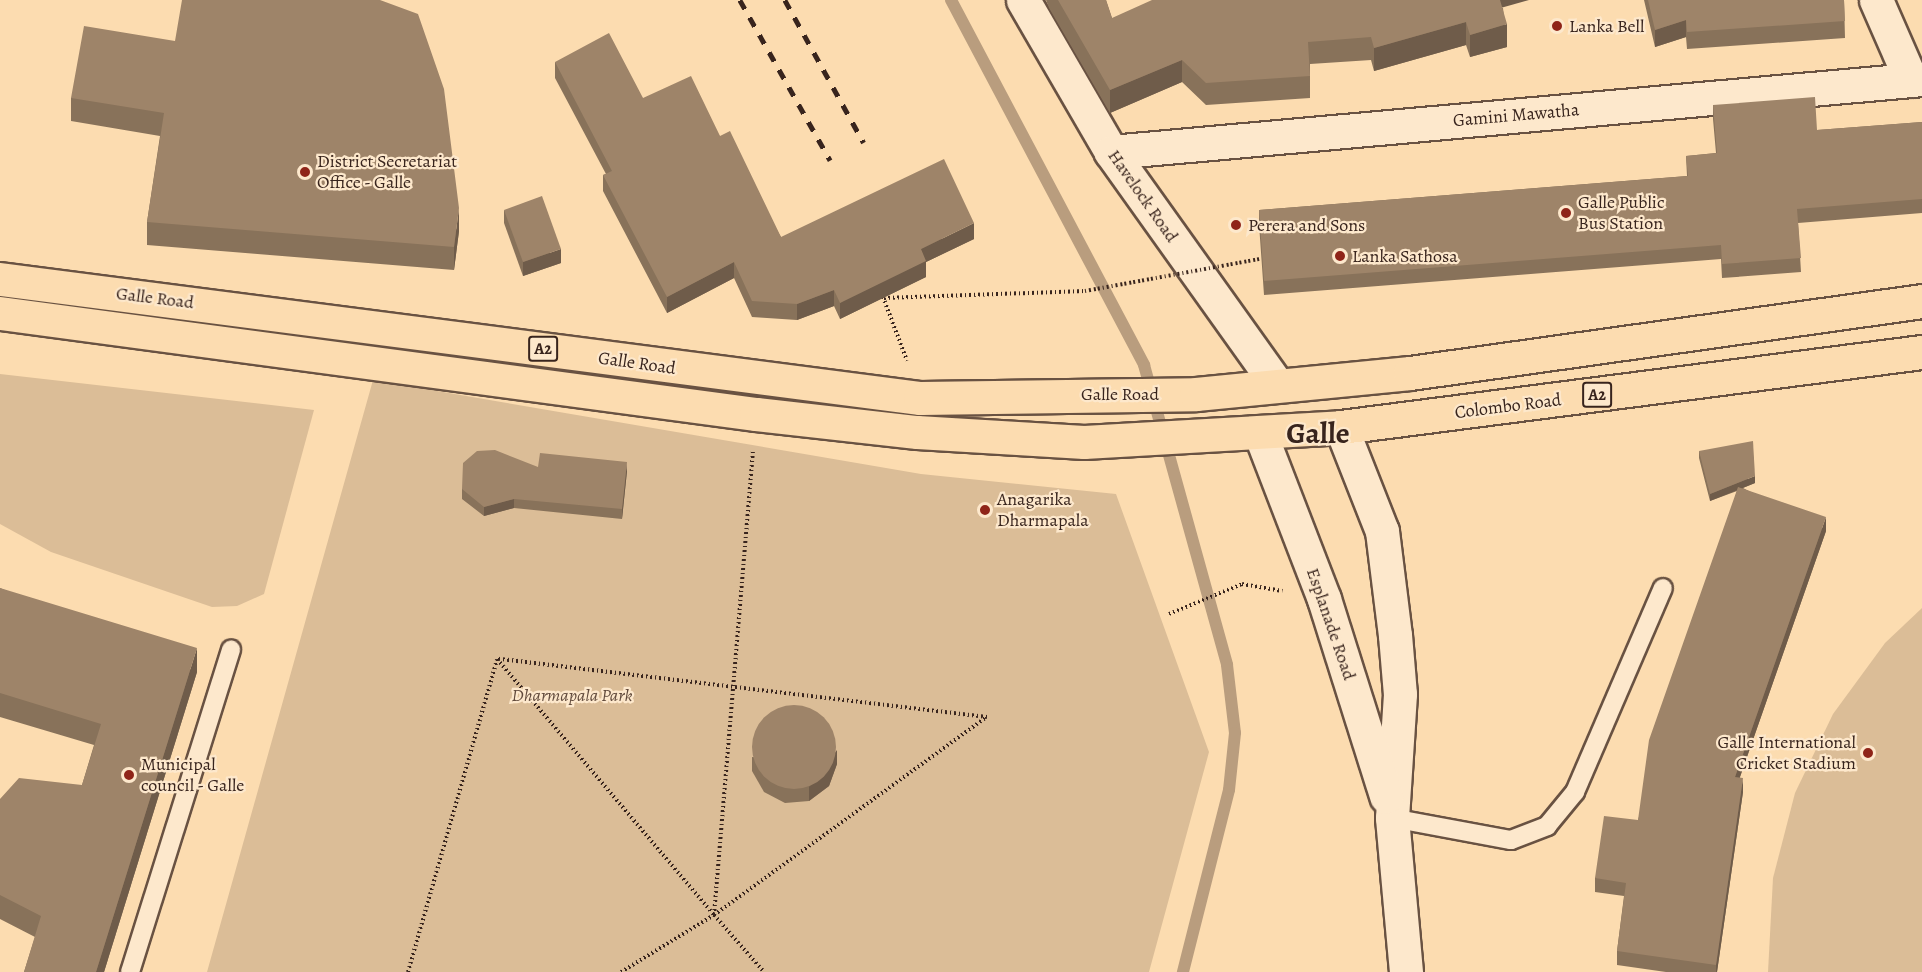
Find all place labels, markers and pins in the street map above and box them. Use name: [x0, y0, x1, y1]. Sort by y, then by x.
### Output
place label: Lanka Bell: [1569, 15, 1644, 37]
marker: Lanka Bell: [1550, 19, 1564, 33]
place label: District Secretariat Office - Galle: [317, 151, 457, 194]
marker: District Secretariat Office - Galle: [298, 165, 312, 179]
place label: Galle Public Bus Station: [1578, 192, 1665, 234]
marker: Galle Public Bus Station: [1559, 206, 1573, 220]
place label: Perera and Sons: [1248, 214, 1365, 236]
marker: Perera and Sons: [1229, 218, 1243, 232]
place label: Lanka Sathosa: [1352, 245, 1458, 267]
marker: Lanka Sathosa: [1333, 249, 1347, 263]
place label: Anagarika Dharmapala: [997, 489, 1089, 532]
marker: Anagarika Dharmapala: [978, 503, 992, 517]
place label: Galle International Cricket Stadium: [1717, 732, 1856, 774]
marker: Galle International Cricket Stadium: [1861, 746, 1875, 760]
place label: Municipal council - Galle: [141, 754, 245, 796]
marker: Municipal council - Galle: [122, 768, 136, 782]

